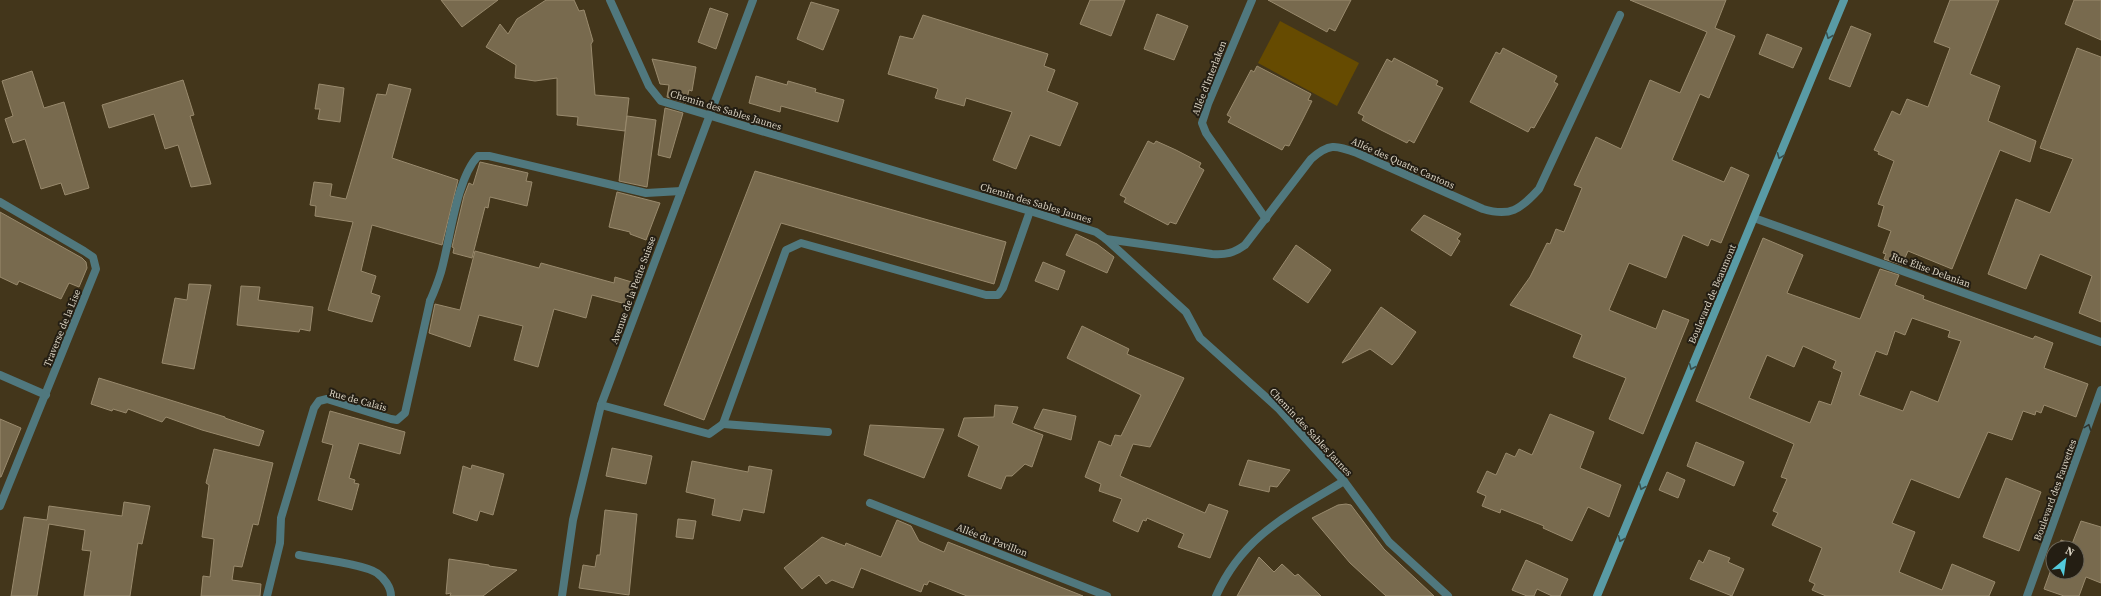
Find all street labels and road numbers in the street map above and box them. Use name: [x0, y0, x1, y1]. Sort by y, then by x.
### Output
street label: Allée d'Interlaken: [1189, 39, 1229, 117]
street label: Chemin des Sables Jaunes: [669, 87, 783, 133]
street label: Allée des Quatre Cantons: [1349, 134, 1457, 192]
street label: Chemin des Sables Jaunes: [979, 180, 1093, 226]
street label: Avenue de la Petite Suisse: [607, 234, 659, 346]
street label: Boulevard de Beaumont: [1685, 242, 1739, 346]
street label: Rue Élise Delanian: [1890, 250, 1972, 290]
street label: Traverse de la Lise: [41, 287, 83, 369]
street label: Chemin des Sables Jaunes: [1267, 385, 1355, 479]
street label: Rue de Calais: [328, 386, 388, 414]
street label: Boulevard des Fauvettes: [2031, 437, 2079, 543]
street label: Allée du Pavillon: [955, 520, 1029, 560]

